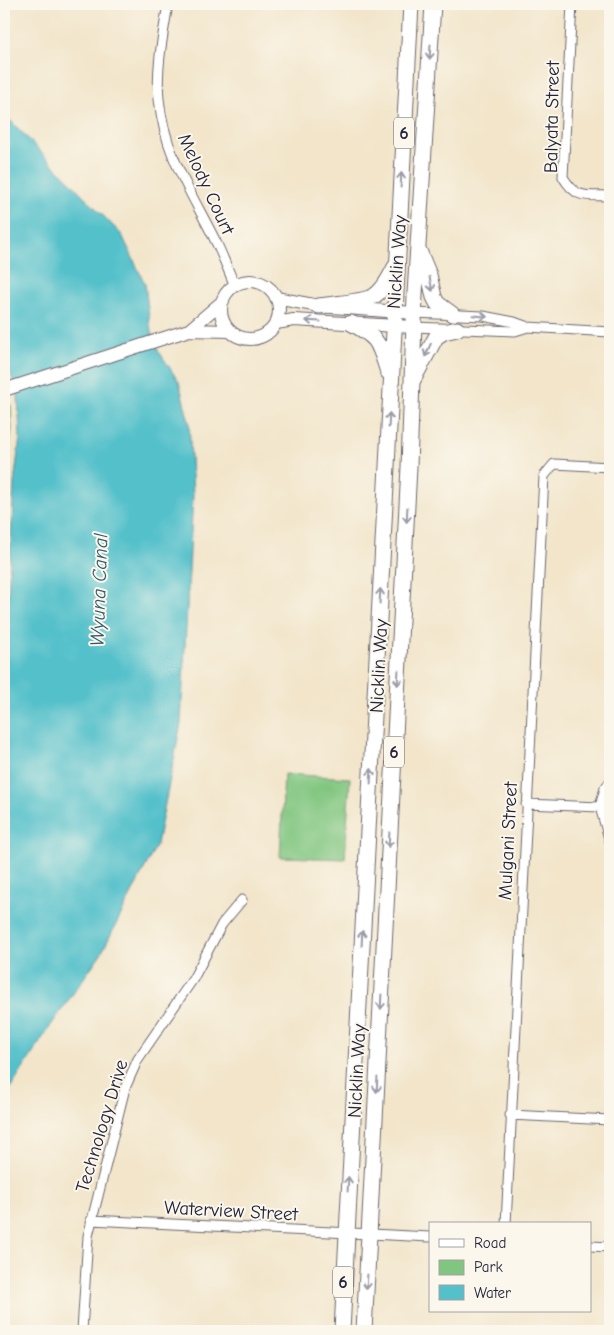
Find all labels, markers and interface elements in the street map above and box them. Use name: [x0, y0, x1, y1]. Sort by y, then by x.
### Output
one-way arrow: [426, 44, 435, 60]
street label: Balyata Street: [540, 60, 564, 173]
road number: 6: [394, 118, 414, 148]
street label: Melody Court: [173, 130, 239, 239]
one-way arrow: [397, 172, 406, 188]
street label: Nicklin Way: [383, 214, 411, 310]
one-way arrow: [426, 276, 436, 292]
one-way arrow: [471, 311, 487, 321]
one-way arrow: [306, 316, 322, 326]
one-way arrow: [423, 342, 433, 357]
one-way arrow: [385, 413, 394, 429]
one-way arrow: [402, 507, 411, 523]
water label: Wyuna Canal: [86, 532, 112, 647]
one-way arrow: [376, 589, 385, 605]
street label: Nicklin Way: [366, 618, 392, 714]
one-way arrow: [393, 669, 403, 685]
road number: 6: [384, 736, 404, 768]
one-way arrow: [366, 768, 375, 784]
street label: Mulgani Street: [494, 781, 522, 901]
one-way arrow: [385, 832, 394, 848]
one-way arrow: [357, 931, 367, 947]
one-way arrow: [376, 994, 385, 1010]
street label: Nicklin Way: [344, 1023, 370, 1119]
street label: Technology Drive: [71, 1057, 133, 1195]
one-way arrow: [372, 1077, 381, 1093]
one-way arrow: [344, 1176, 353, 1192]
street label: Waterview Street: [164, 1197, 299, 1226]
legend: [429, 1222, 592, 1312]
text: Road: [474, 1234, 506, 1252]
text: Park: [474, 1258, 503, 1276]
road number: 6: [333, 1266, 353, 1298]
one-way arrow: [362, 1274, 371, 1290]
text: Water: [474, 1284, 511, 1302]

